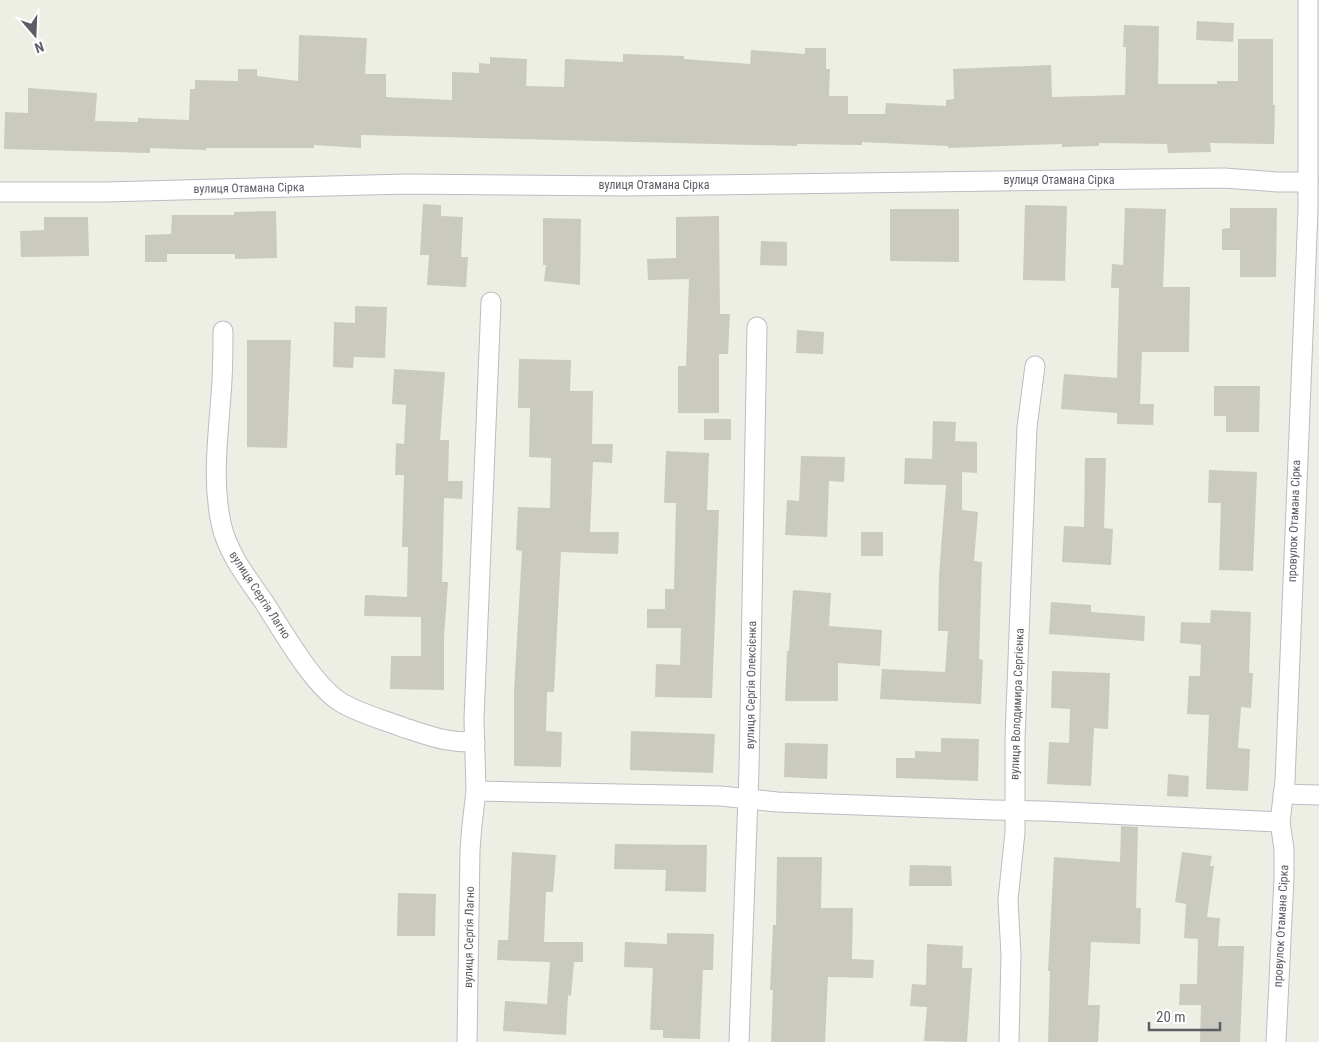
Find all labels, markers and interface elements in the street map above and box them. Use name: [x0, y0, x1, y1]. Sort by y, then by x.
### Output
north arrow: [10, 10, 60, 60]
text: N: [33, 38, 46, 56]
street label: вулиця Отамана Сірка: [1004, 173, 1115, 187]
street label: вулиця Отамана Сірка: [599, 178, 710, 192]
street label: вулиця Отамана Сірка: [193, 180, 305, 196]
street label: провулок Отамана Сірка: [1285, 459, 1303, 582]
street label: вулиця Сергія Лагно: [226, 549, 294, 641]
street label: вулиця Сергія Олексієнка: [743, 621, 759, 749]
street label: вулиця Володимира Сергієнка: [1007, 628, 1027, 780]
street label: провулок Отамана Сірка: [1271, 864, 1291, 988]
street label: вулиця Сергія Лагно: [461, 886, 477, 988]
scale bar: [1149, 1000, 1220, 1032]
text: 20 m: [1156, 1008, 1186, 1026]

